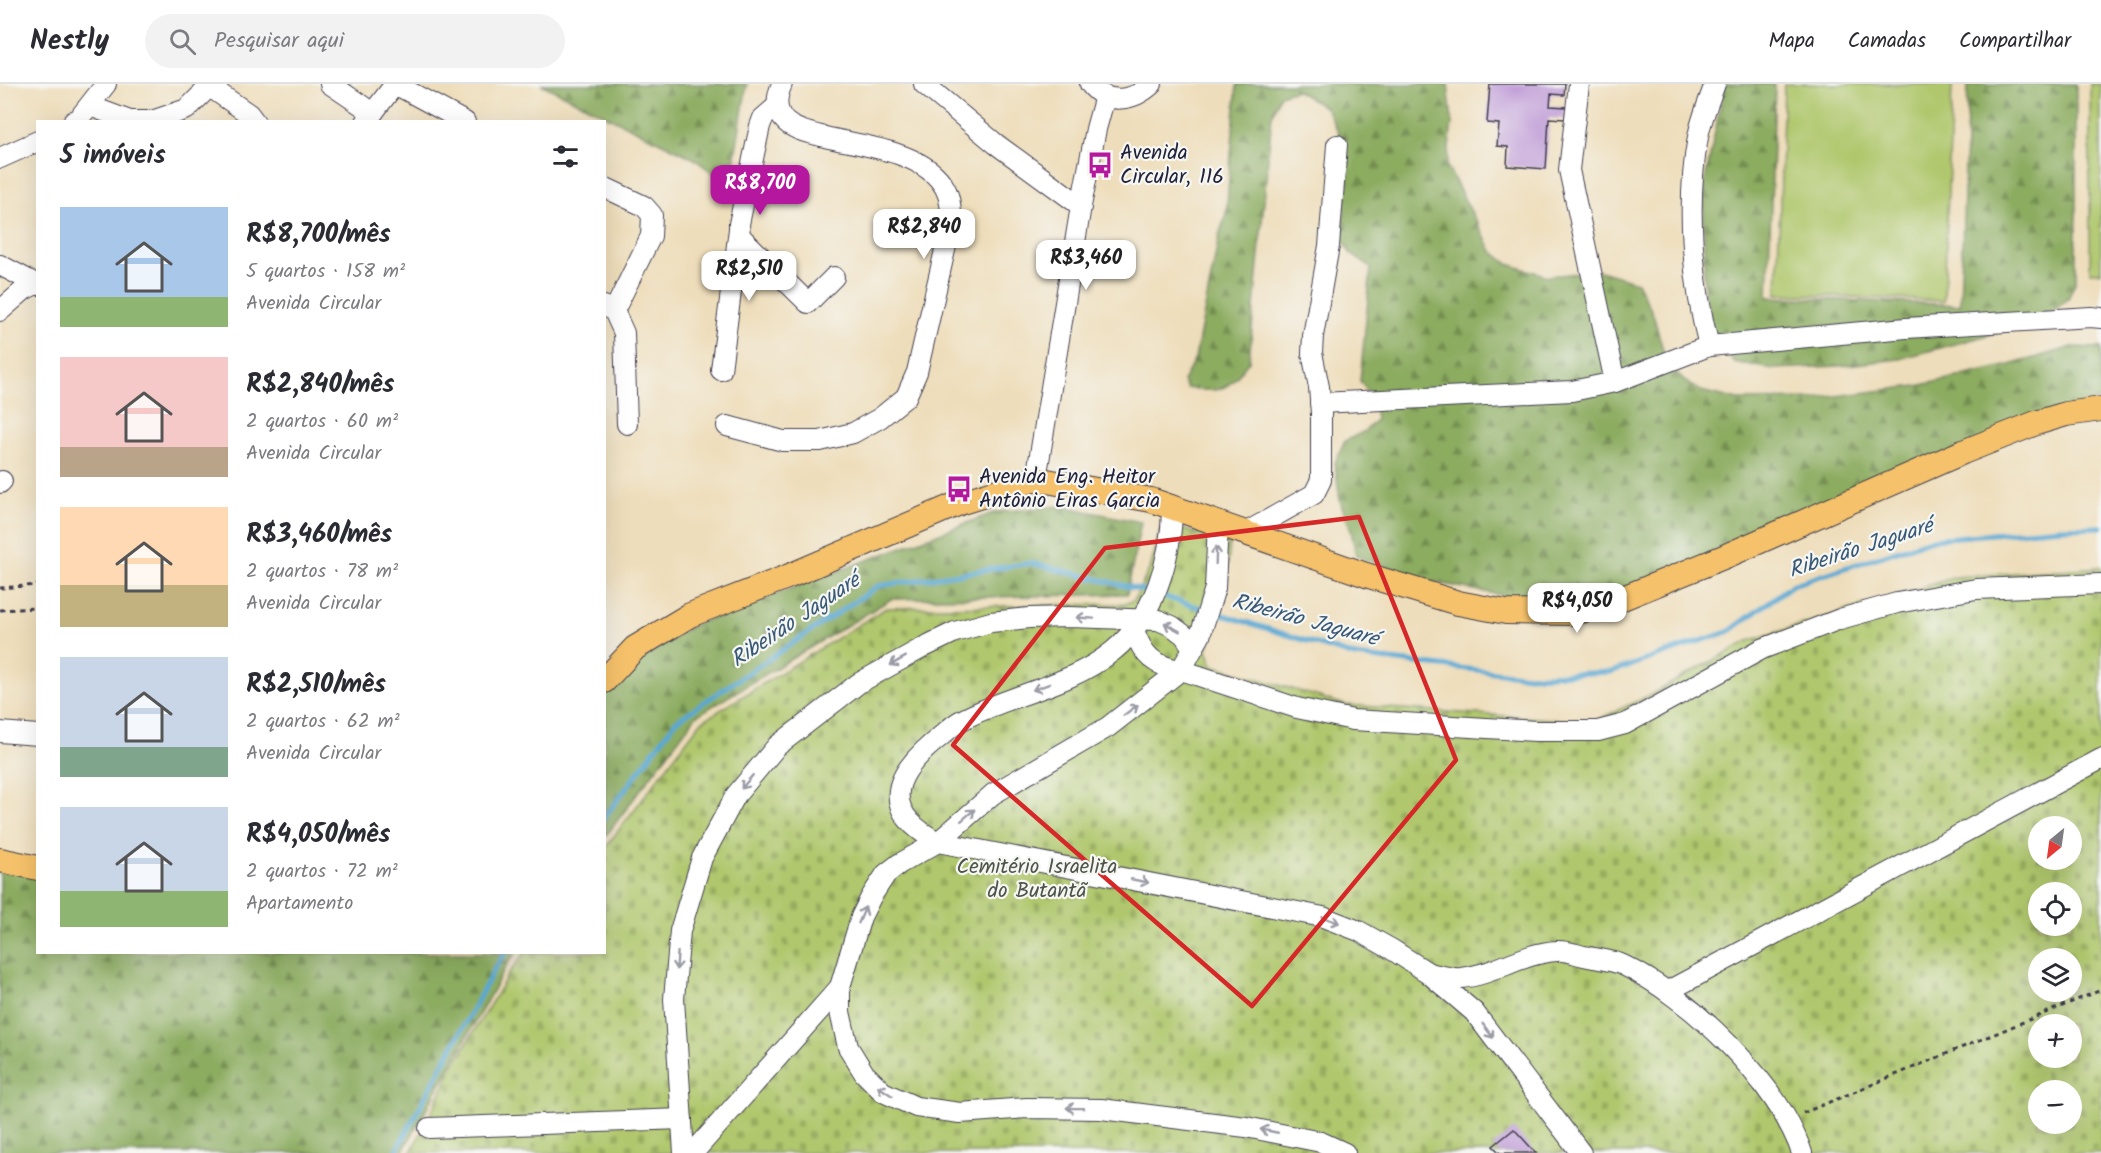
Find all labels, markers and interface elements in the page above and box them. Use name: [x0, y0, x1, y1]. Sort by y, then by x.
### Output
search box: [145, 14, 565, 68]
text: Nestly: [30, 19, 109, 64]
text: Pesquisar aqui: [214, 24, 344, 59]
icon: search: [166, 25, 199, 58]
text: Mapa: [1768, 25, 1815, 58]
text: Camadas: [1848, 25, 1926, 58]
text: Compartilhar: [1959, 25, 2071, 58]
text: 5 imóveis: [60, 135, 166, 177]
place label: Avenida Circular, 116: [1120, 137, 1224, 194]
icon: filters: [549, 140, 582, 173]
bus stop icon: Avenida Circular, 116: [1085, 150, 1115, 180]
pin: R$8,700: [705, 165, 815, 216]
text: R$8,700: [725, 168, 795, 200]
pin: R$2,840: [869, 209, 979, 260]
text: R$2,840: [887, 212, 961, 244]
text: R$8,700/mês: [246, 214, 391, 256]
icon: home: [108, 231, 180, 303]
pin: R$3,460: [1031, 240, 1141, 291]
text: R$3,460: [1050, 243, 1122, 275]
pin: R$2,510: [694, 251, 804, 302]
text: R$2,510: [715, 254, 783, 286]
text: 5 quartos · 158 m²: [246, 256, 405, 288]
text: Avenida Circular: [246, 288, 381, 320]
text: R$2,840/mês: [246, 364, 394, 406]
icon: home: [108, 381, 180, 453]
text: 2 quartos · 60 m²: [246, 406, 398, 438]
text: Avenida Circular: [246, 438, 381, 470]
place label: Avenida Eng. Heitor Antônio Eiras Garcia: [979, 461, 1160, 518]
bus stop icon: Avenida Eng. Heitor Antônio Eiras Garcia: [944, 474, 974, 504]
water label: Ribeirão Jaguaré: [1784, 508, 1943, 589]
text: R$3,460/mês: [246, 514, 392, 556]
icon: home: [108, 531, 180, 603]
one-way arrow: [1211, 546, 1222, 566]
text: 2 quartos · 78 m²: [246, 556, 398, 588]
water label: Ribeirão Jaguaré: [724, 562, 872, 677]
pin: R$4,050: [1522, 583, 1632, 634]
water label: Ribeirão Jaguaré: [1228, 585, 1387, 659]
text: R$4,050: [1542, 586, 1612, 618]
text: Avenida Circular: [246, 588, 381, 620]
one-way arrow: [1075, 612, 1095, 623]
one-way arrow: [1164, 621, 1181, 633]
one-way arrow: [890, 655, 907, 667]
text: R$2,510/mês: [246, 664, 386, 706]
icon: home: [108, 681, 180, 753]
one-way arrow: [1032, 683, 1051, 694]
one-way arrow: [1123, 704, 1139, 716]
text: 2 quartos · 62 m²: [246, 706, 400, 738]
text: Avenida Circular: [246, 738, 381, 770]
one-way arrow: [740, 774, 754, 789]
one-way arrow: [960, 809, 976, 822]
text: R$4,050/mês: [246, 814, 390, 856]
north arrow: [2028, 816, 2082, 870]
map controls: [2028, 816, 2082, 1134]
icon: home: [108, 831, 180, 903]
park label: Cemitério Israelita do Butantã: [957, 851, 1117, 908]
text: 2 quartos · 72 m²: [246, 856, 398, 888]
one-way arrow: [1129, 876, 1149, 887]
button: locate: [2028, 882, 2082, 936]
text: Apartamento: [246, 888, 353, 920]
one-way arrow: [857, 906, 868, 925]
one-way arrow: [1321, 916, 1340, 927]
button: layers: [2028, 948, 2082, 1002]
one-way arrow: [672, 950, 683, 970]
button: +: [2028, 1014, 2082, 1068]
one-way arrow: [1481, 1023, 1494, 1039]
button: −: [2028, 1080, 2082, 1134]
one-way arrow: [878, 1085, 894, 1097]
one-way arrow: [1066, 1103, 1086, 1114]
one-way arrow: [1260, 1125, 1279, 1136]

